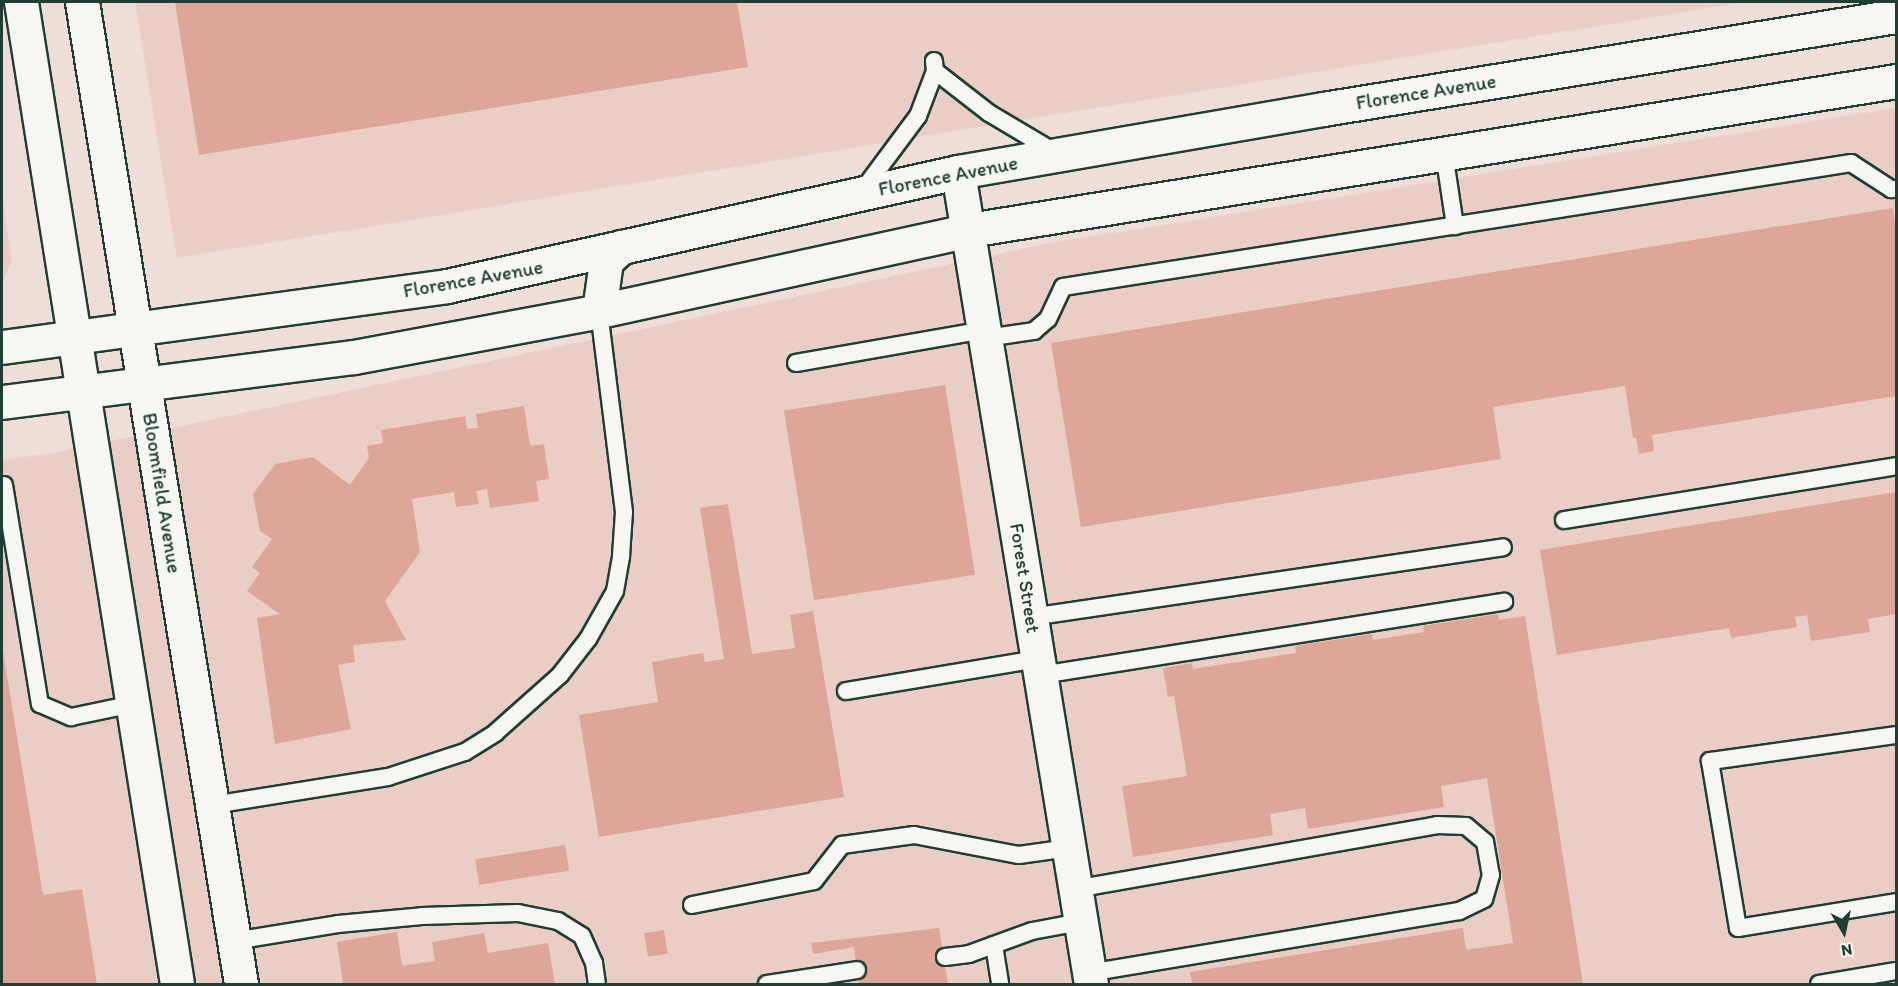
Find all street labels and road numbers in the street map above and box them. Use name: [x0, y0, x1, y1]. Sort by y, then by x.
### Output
street label: Florence Avenue: [1355, 69, 1497, 115]
street label: Florence Avenue: [877, 151, 1019, 201]
street label: Florence Avenue: [402, 255, 544, 303]
street label: Bloomfield Avenue: [138, 412, 186, 574]
street label: Forest Street: [1004, 521, 1046, 635]

